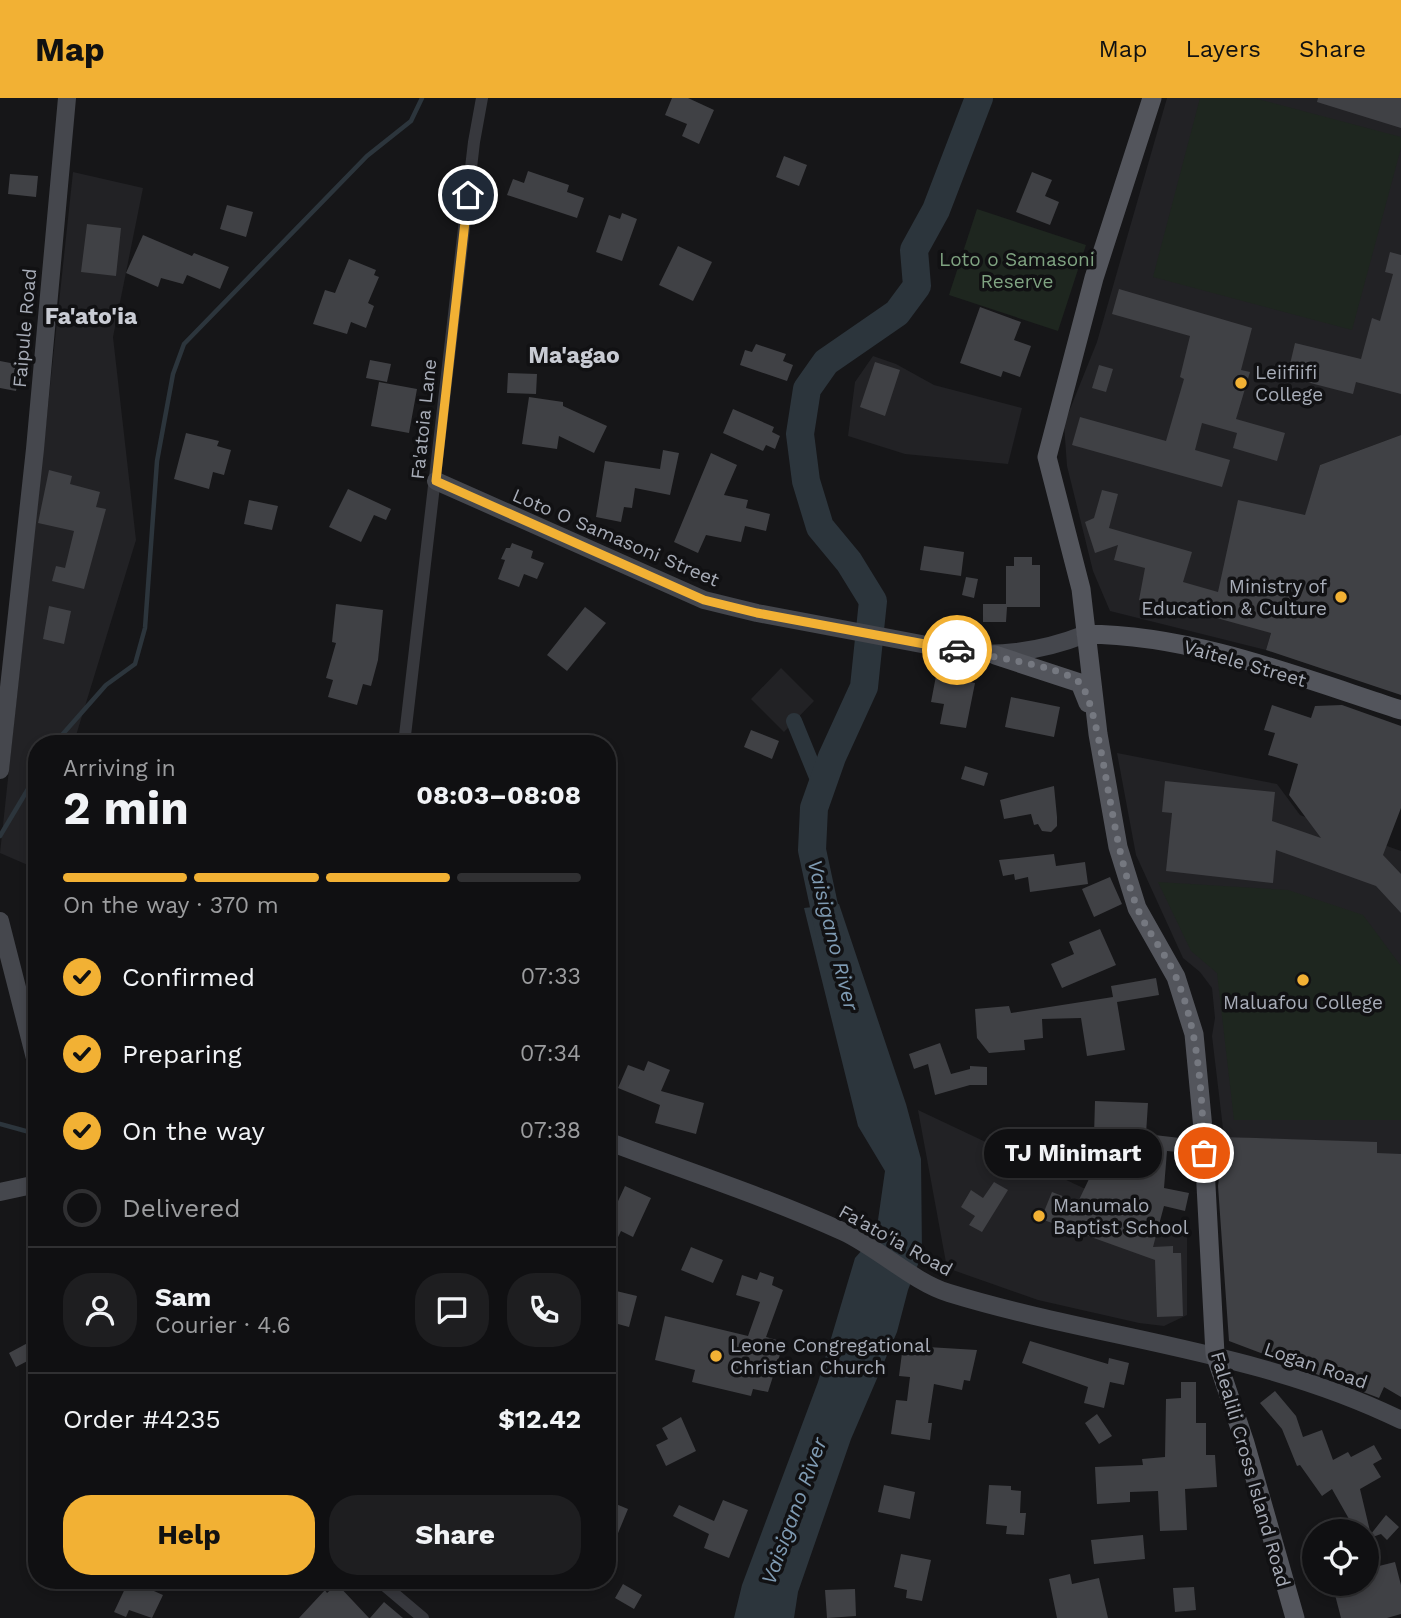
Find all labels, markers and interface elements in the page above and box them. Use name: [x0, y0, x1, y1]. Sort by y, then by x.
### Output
text: Map: [35, 30, 105, 69]
text: Map: [1099, 35, 1147, 63]
text: Layers: [1185, 35, 1261, 63]
text: Share: [1299, 35, 1366, 63]
pin: [438, 165, 498, 225]
icon: home: [449, 176, 487, 214]
park label: Loto o Samasoni Reserve: [939, 248, 1095, 293]
street label: Faipule Road: [8, 267, 41, 389]
district label: Fa'ato'ia: [45, 303, 138, 330]
district label: Ma'agao: [528, 342, 620, 369]
street label: Fa'atoia Lane: [406, 358, 441, 480]
place label: Leiifiifi College: [1255, 361, 1323, 406]
marker: Leiifiifi College: [1233, 375, 1249, 391]
street label: Loto O Samasoni Street: [509, 483, 723, 591]
place label: Ministry of Education & Culture: [1141, 575, 1328, 620]
marker: Ministry of Education & Culture: [1333, 589, 1349, 605]
courier: [922, 615, 992, 685]
icon: car: [938, 631, 976, 669]
street label: Vaitele Street: [1181, 635, 1309, 692]
text: Arriving in: [63, 755, 176, 782]
text: 08:03–08:08: [416, 780, 581, 810]
text: 2 min: [63, 781, 189, 835]
water label: Vaisigano River: [803, 857, 864, 1014]
text: On the way · 370 m: [63, 892, 279, 919]
icon: check: [63, 958, 101, 996]
text: Confirmed: [122, 962, 255, 992]
text: 07:33: [521, 963, 581, 990]
marker: Maluafou College: [1295, 972, 1311, 988]
place label: Maluafou College: [1223, 991, 1383, 1014]
icon: check: [63, 1035, 101, 1073]
text: Preparing: [122, 1039, 242, 1069]
text: 07:34: [520, 1040, 581, 1067]
icon: check: [63, 1112, 101, 1150]
text: On the way: [122, 1116, 265, 1146]
text: 07:38: [520, 1117, 581, 1144]
pin: [1174, 1123, 1234, 1183]
callout: TJ Minimart: [984, 1128, 1162, 1178]
icon: bag: [1185, 1134, 1223, 1172]
text: TJ Minimart: [1005, 1140, 1141, 1167]
text: Delivered: [122, 1193, 241, 1223]
place label: Manumalo Baptist School: [1053, 1194, 1189, 1239]
street label: Fa'ato'ia Road: [835, 1200, 957, 1281]
marker: Manumalo Baptist School: [1031, 1208, 1047, 1224]
button: person: [63, 1273, 137, 1347]
button: chat: [415, 1273, 489, 1347]
button: phone: [507, 1273, 581, 1347]
text: Sam: [155, 1282, 211, 1312]
text: Courier · 4.6: [155, 1312, 291, 1339]
place label: Leone Congregational Christian Church: [730, 1334, 931, 1379]
street label: Logan Road: [1261, 1337, 1371, 1394]
marker: Leone Congregational Christian Church: [708, 1348, 724, 1364]
street label: Falealili Cross Island Road: [1206, 1349, 1295, 1590]
text: Order #4235: [63, 1404, 221, 1434]
text: $12.42: [498, 1404, 581, 1434]
water label: Vaisigano River: [755, 1433, 832, 1588]
button: Help: [63, 1495, 315, 1575]
button: Share: [329, 1495, 581, 1575]
map controls: [1302, 1519, 1379, 1596]
button: locate: [1302, 1519, 1379, 1596]

